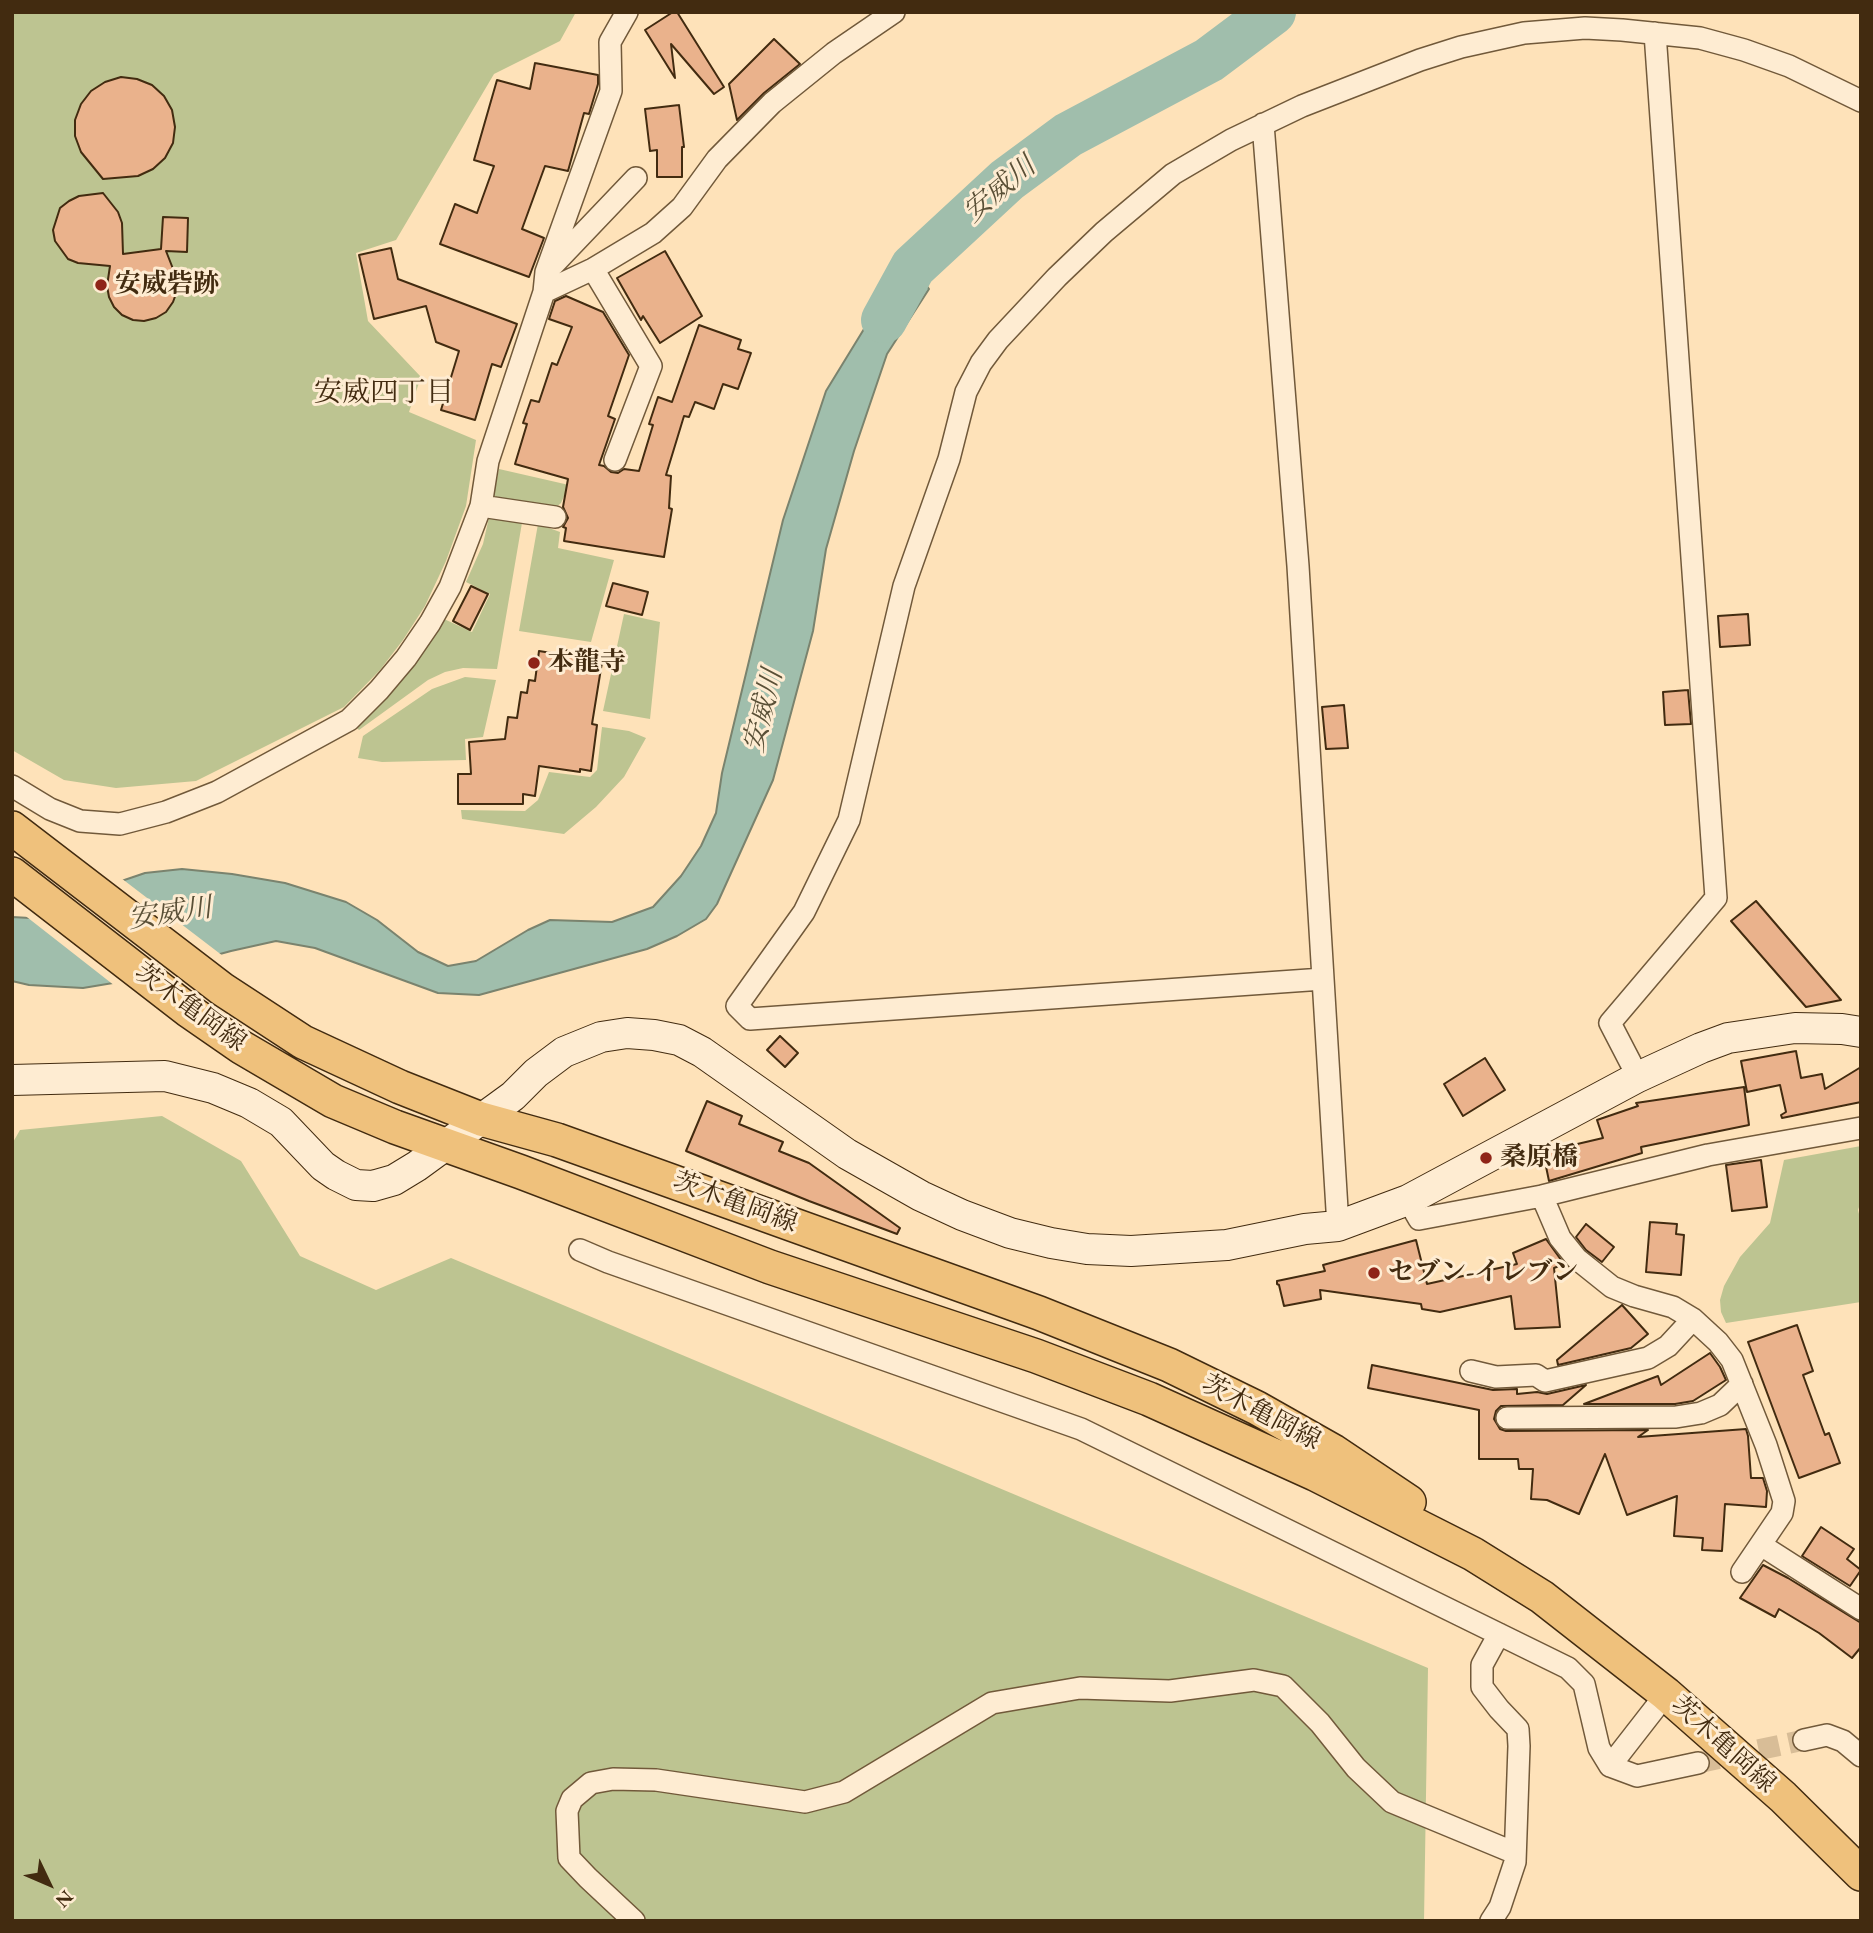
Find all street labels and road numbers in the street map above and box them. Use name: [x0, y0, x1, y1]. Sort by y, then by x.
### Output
street label: 茨木亀岡線: [128, 957, 252, 1059]
street label: 茨木亀岡線: [669, 1166, 801, 1240]
street label: 茨木亀岡線: [1196, 1369, 1326, 1457]
street label: 茨木亀岡線: [1664, 1690, 1782, 1800]

